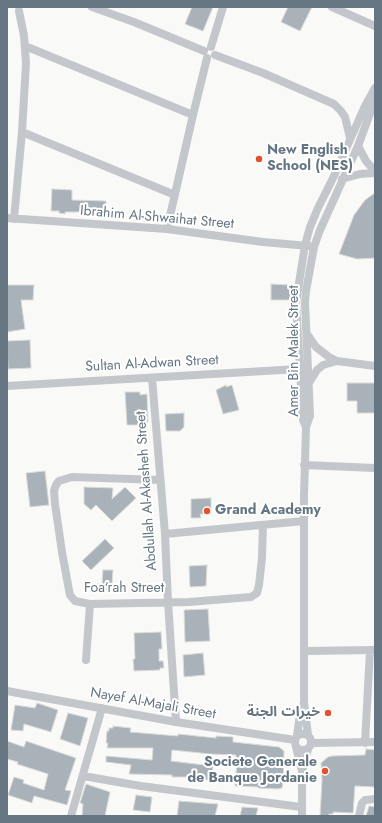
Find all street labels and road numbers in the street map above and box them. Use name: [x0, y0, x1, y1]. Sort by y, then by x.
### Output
street label: Ibrahim Al-Shwaihat Street: [79, 203, 235, 233]
street label: Amer Bin Malek Street: [287, 285, 303, 417]
street label: Sultan Al-Adwan Street: [85, 352, 219, 376]
street label: Abdullah Al-Akasheh Street: [133, 411, 161, 571]
street label: Foa‘rah Street: [84, 581, 164, 597]
street label: Nayef Al-Majali Street: [89, 685, 217, 723]

